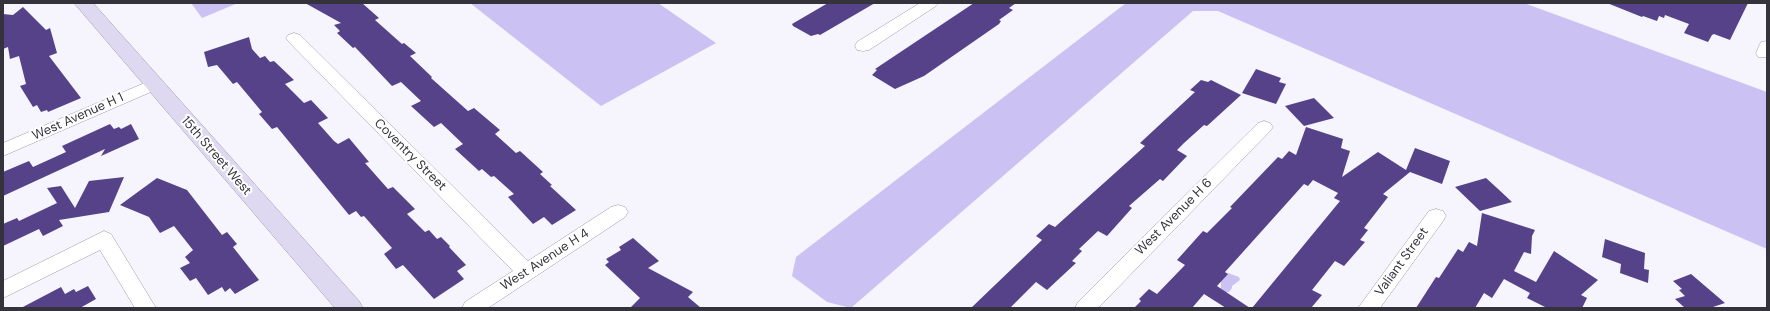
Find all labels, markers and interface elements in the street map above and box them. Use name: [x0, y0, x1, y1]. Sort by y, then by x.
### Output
street label: West Avenue H 1: [30, 90, 126, 144]
street label: 15th Street West: [178, 114, 254, 198]
street label: Coventry Street: [371, 116, 449, 194]
street label: West Avenue H 6: [1132, 175, 1216, 259]
street label: Valiant Street: [1372, 225, 1432, 299]
street label: West Avenue H 4: [498, 226, 592, 294]

